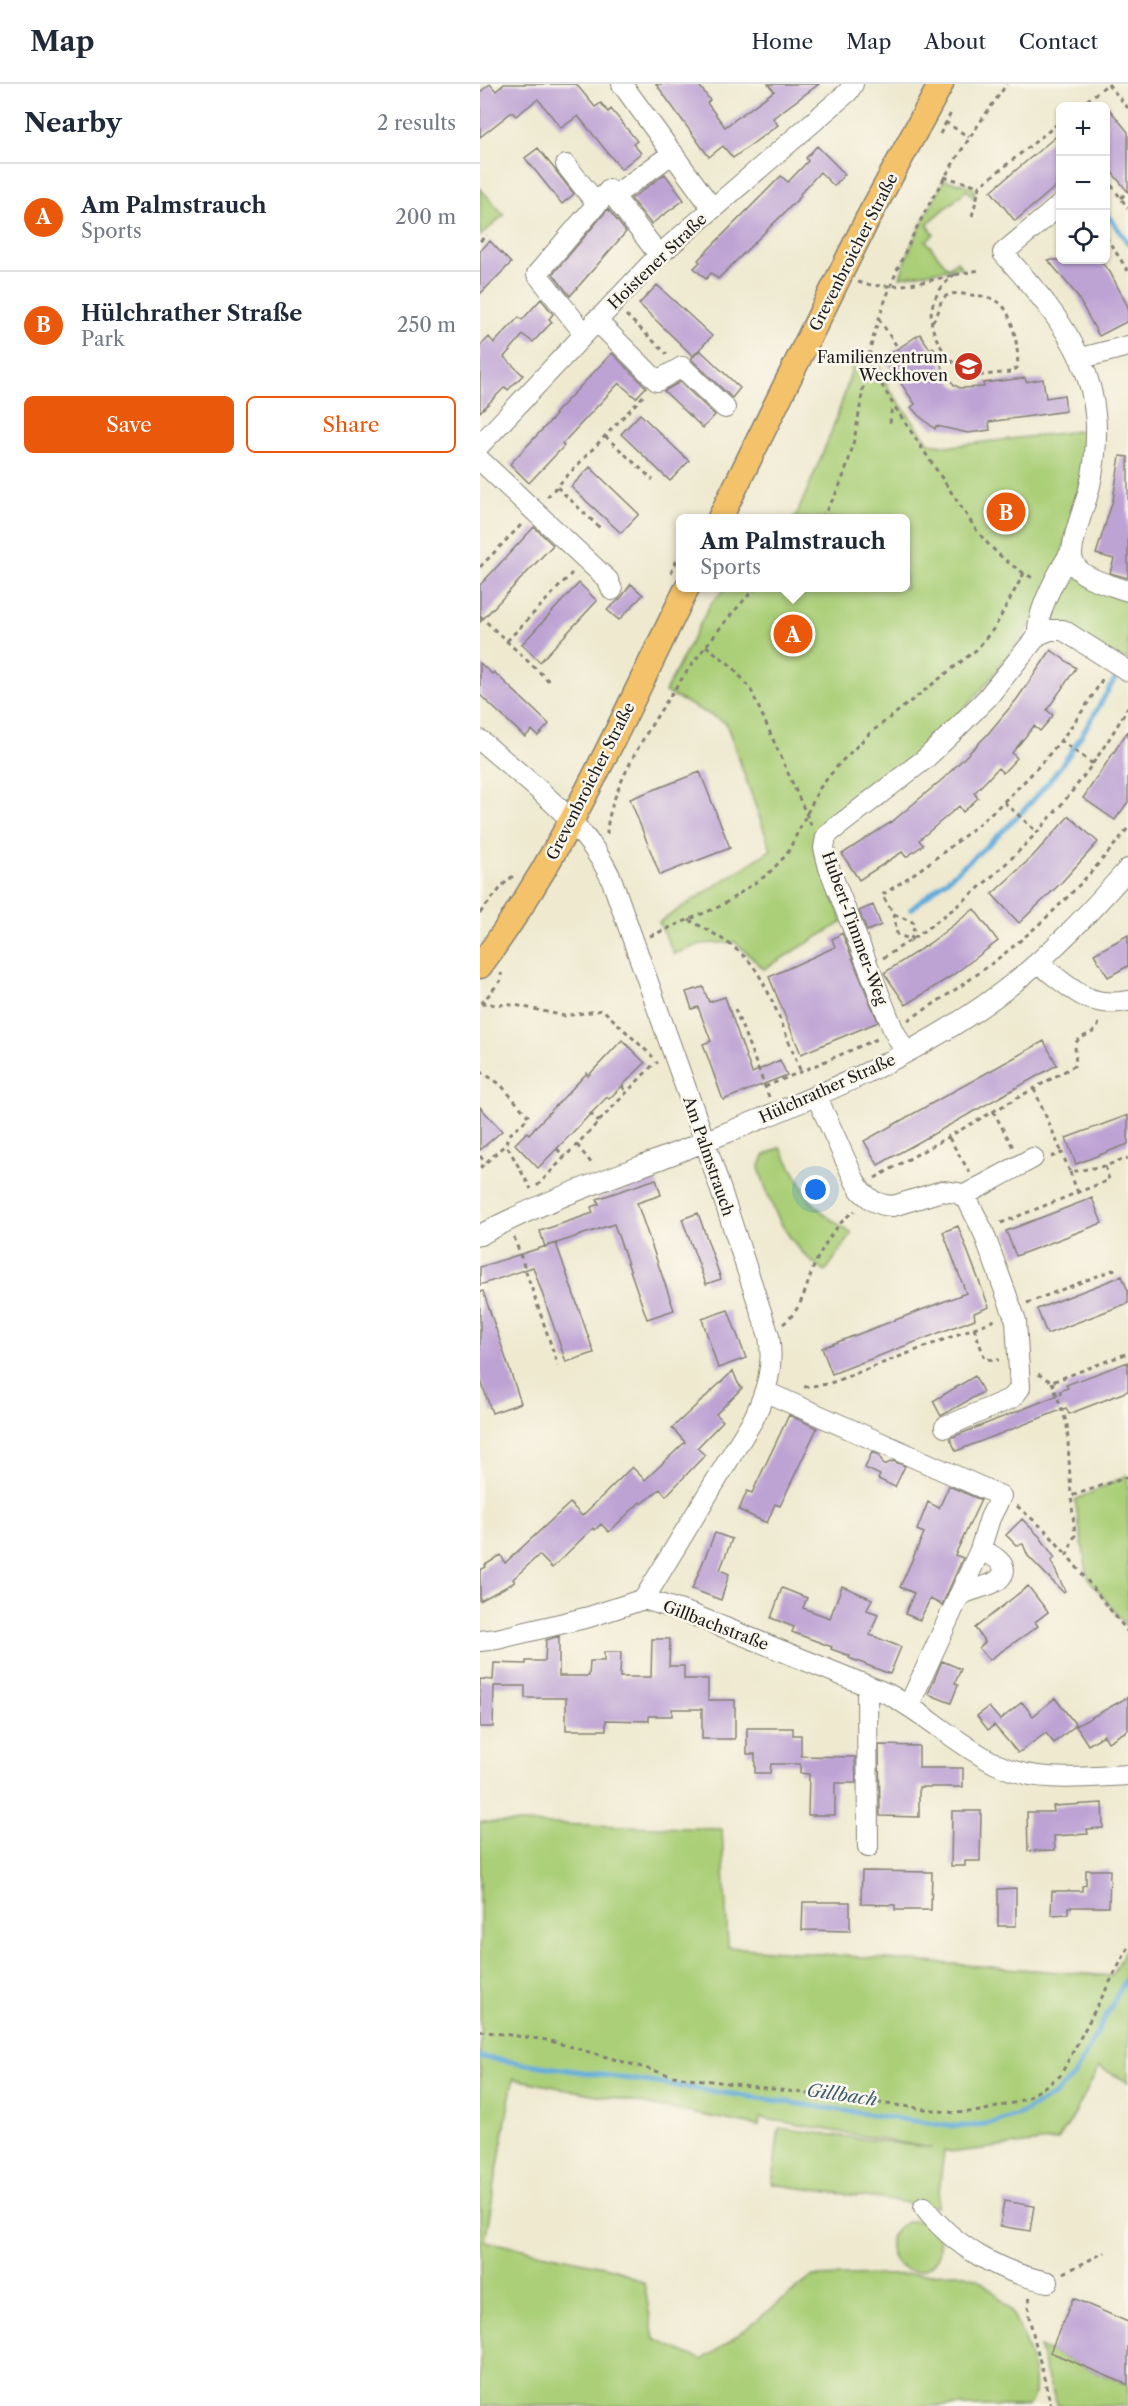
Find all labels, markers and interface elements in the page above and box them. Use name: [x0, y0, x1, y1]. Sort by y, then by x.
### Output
text: Map: [30, 24, 94, 58]
text: Home: [752, 29, 813, 54]
text: Map: [846, 29, 891, 54]
text: About: [924, 29, 986, 54]
text: Contact: [1019, 29, 1098, 54]
map controls: [1056, 102, 1110, 264]
button: +: [1056, 102, 1110, 156]
text: Nearby: [24, 107, 122, 139]
text: 2 results: [377, 111, 456, 135]
button: −: [1056, 156, 1110, 210]
street label: Grevenbroicher Straße: [804, 170, 902, 334]
text: Am Palmstrauch: [81, 192, 267, 219]
text: A: [36, 205, 51, 229]
text: 200 m: [395, 205, 456, 229]
street label: Hoistener Straße: [603, 209, 711, 313]
button: locate: [1056, 210, 1110, 264]
text: Sports: [81, 219, 142, 243]
text: Hülchrather Straße: [81, 300, 302, 327]
text: B: [36, 313, 51, 337]
text: 250 m: [397, 313, 456, 337]
text: Park: [81, 327, 124, 351]
place label: Familienzentrum Weckhoven: [817, 347, 948, 385]
school or university icon: Familienzentrum Weckhoven: [953, 350, 985, 382]
button: Save: [24, 396, 234, 453]
button: Share: [246, 396, 456, 453]
pin: B: [986, 490, 1026, 534]
popup: [676, 514, 910, 592]
text: Am Palmstrauch: [700, 528, 886, 555]
text: Sports: [700, 555, 761, 579]
pin: A: [774, 612, 812, 656]
street label: Grevenbroicher Straße: [541, 699, 639, 863]
street label: Hubert-Timmer-Weg: [818, 848, 892, 1008]
street label: Hülchrather Straße: [756, 1049, 898, 1127]
street label: Am Palmstrauch: [679, 1093, 739, 1219]
your location: [801, 1175, 830, 1204]
street label: Gillbachstraße: [660, 1596, 772, 1654]
water label: Gillbach: [805, 2079, 879, 2111]

